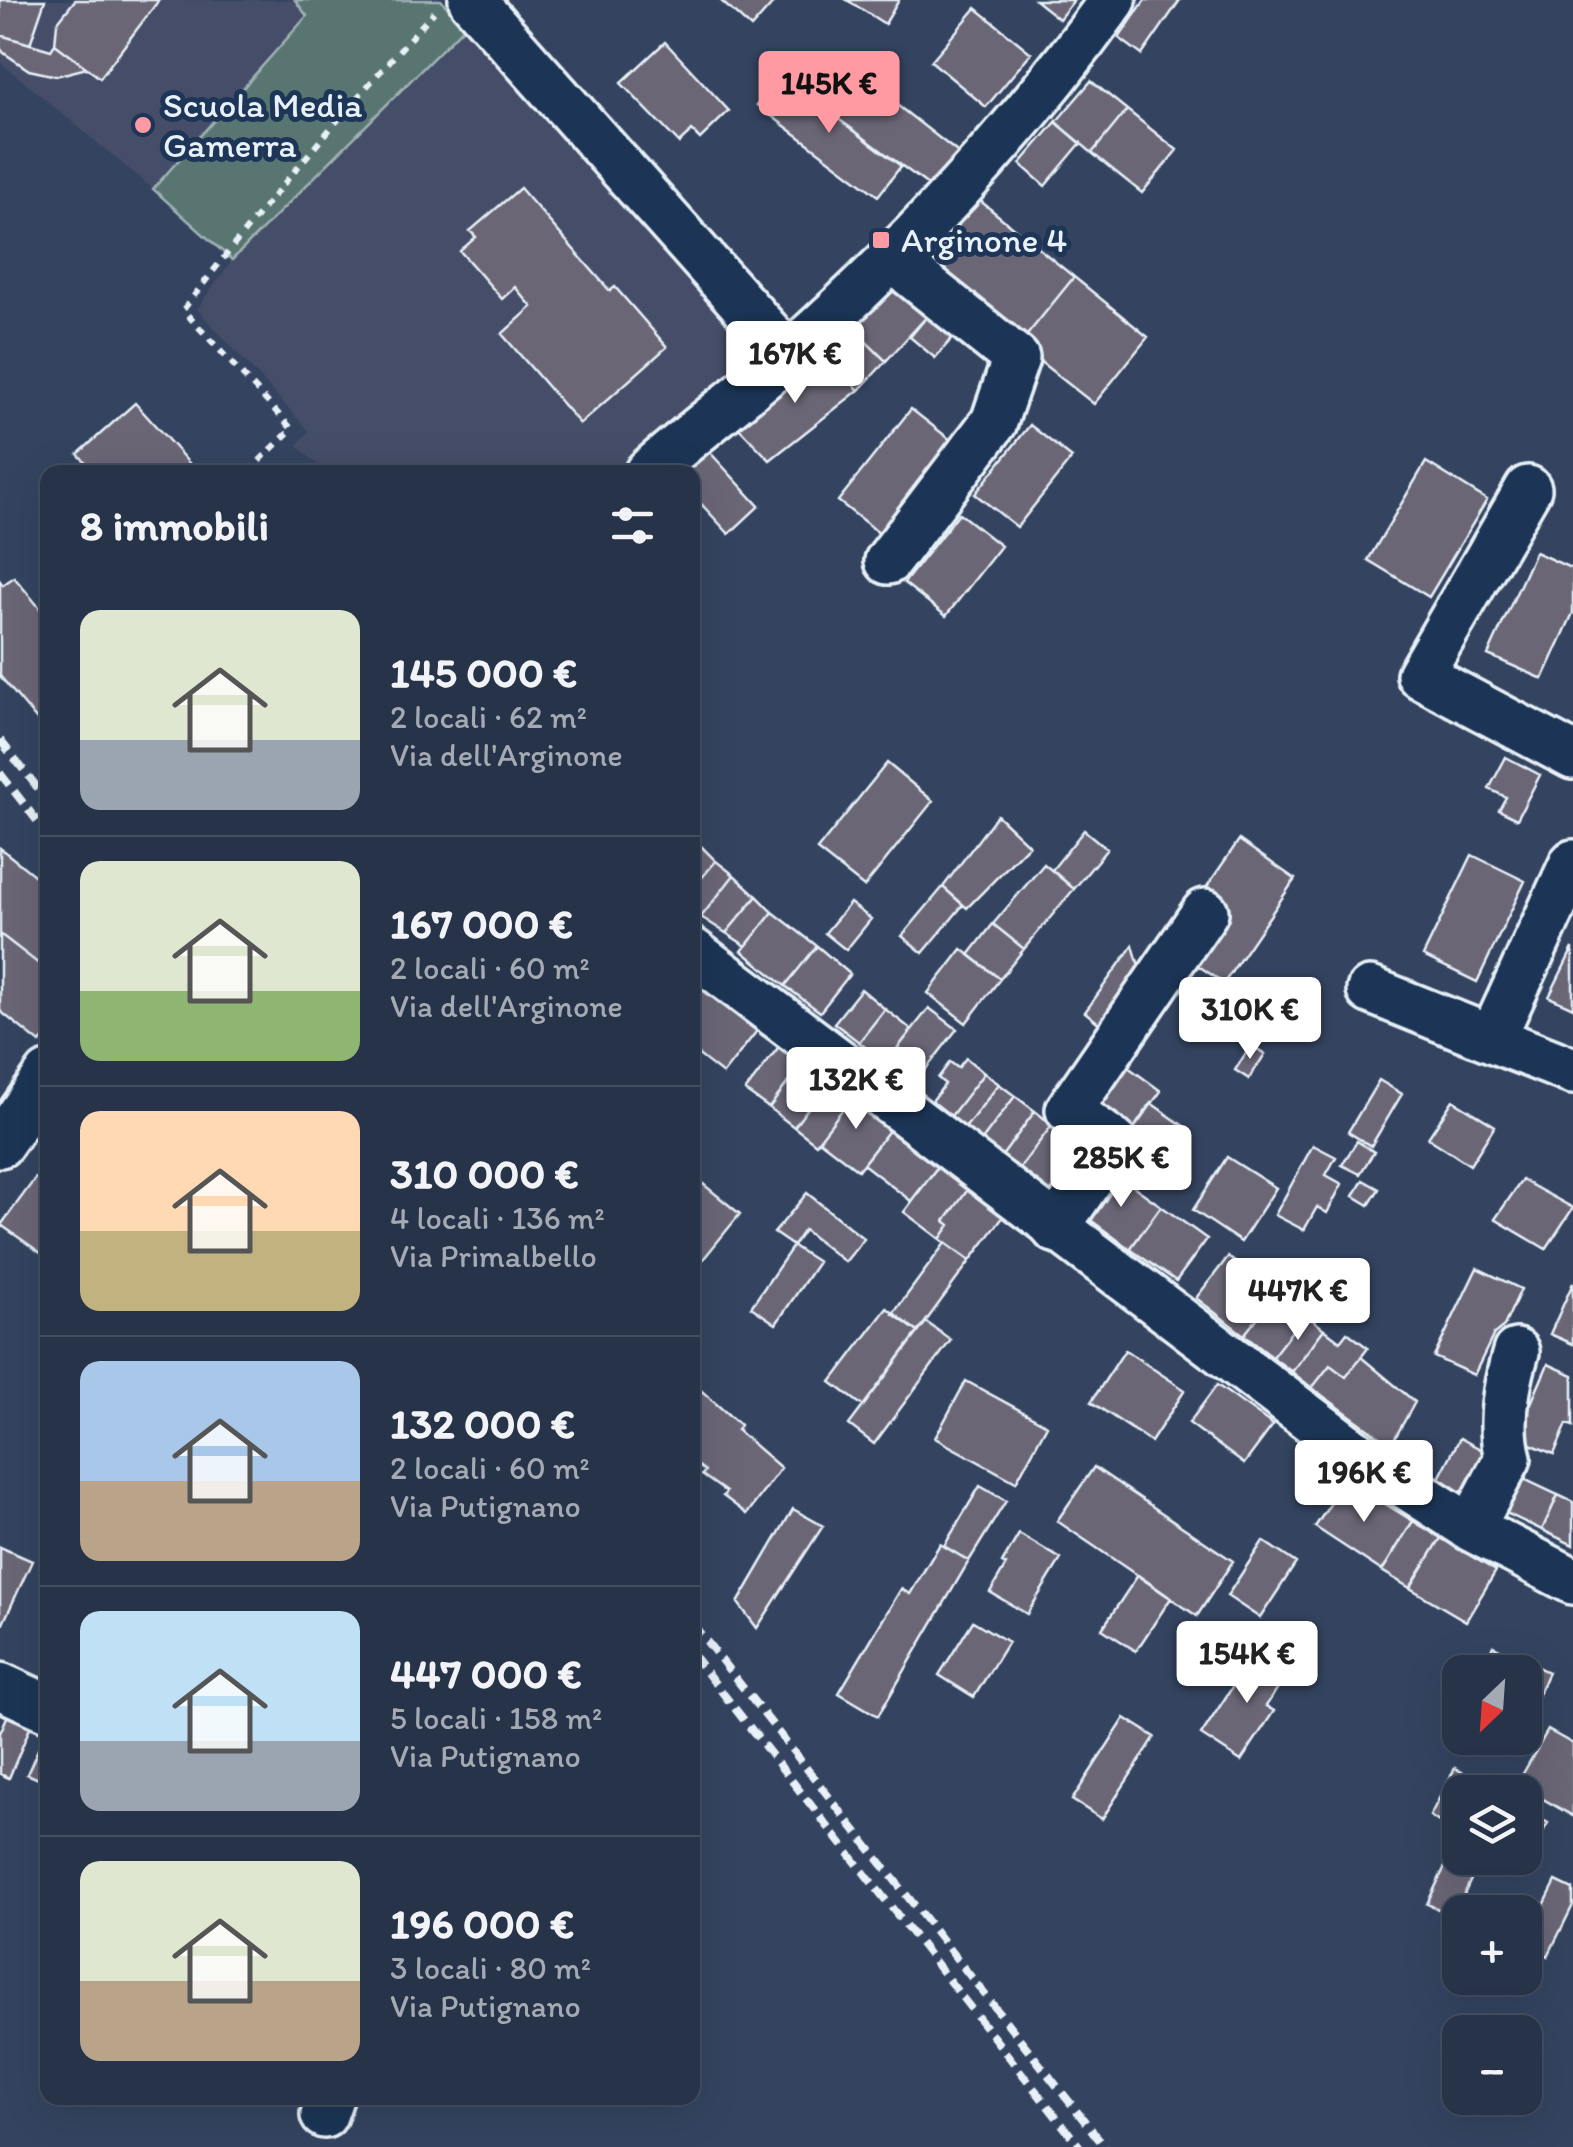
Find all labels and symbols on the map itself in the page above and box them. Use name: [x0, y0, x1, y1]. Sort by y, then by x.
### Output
pin: 145K €: [748, 51, 910, 136]
place label: Scuola Media Gamerra: [163, 84, 363, 166]
marker: Scuola Media Gamerra: [132, 114, 154, 136]
place label: Arginone 4: [901, 219, 1067, 261]
marker: Arginone 4: [870, 229, 892, 251]
pin: 167K €: [714, 321, 876, 406]
pin: 310K €: [1169, 977, 1331, 1062]
pin: 132K €: [775, 1047, 937, 1132]
pin: 285K €: [1040, 1125, 1202, 1210]
pin: 447K €: [1217, 1258, 1379, 1343]
pin: 196K €: [1283, 1440, 1445, 1525]
pin: 154K €: [1166, 1621, 1328, 1706]
north arrow: [1442, 1655, 1542, 1755]

